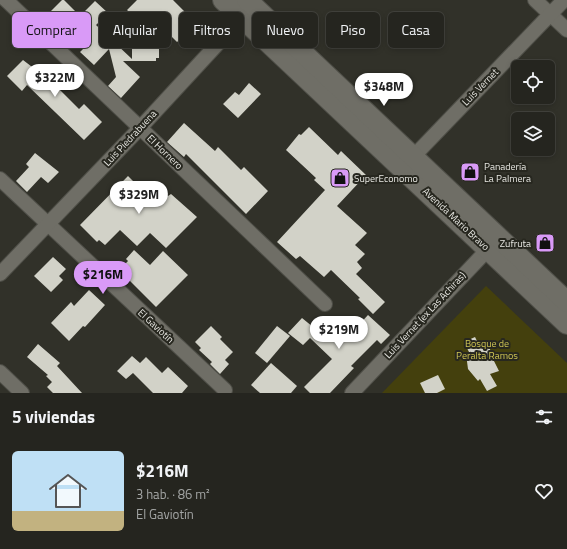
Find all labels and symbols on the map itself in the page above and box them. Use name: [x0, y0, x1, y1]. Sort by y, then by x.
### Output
pin: $322M: [27, 64, 83, 98]
street label: Luis Vernet: [458, 65, 502, 109]
pin: $348M: [356, 73, 412, 107]
street label: Luis Piedrabuena: [100, 107, 160, 169]
street label: El Hornero: [144, 131, 186, 173]
place label: Panadería La Palmera: [484, 159, 531, 186]
shop icon: Panadería La Palmera: [459, 161, 481, 183]
shop icon: SuperEconomo: [329, 167, 351, 189]
place label: SuperEconomo: [354, 171, 418, 186]
pin: $329M: [111, 181, 167, 215]
street label: Avenida Mario Bravo: [419, 184, 493, 254]
shop icon: Zufruta: [534, 232, 556, 254]
place label: Zufruta: [500, 236, 531, 251]
pin: $216M: [75, 261, 131, 295]
street label: Luis Vernet (ex Las Achiras): [381, 268, 469, 362]
street label: El Gaviotín: [135, 305, 177, 347]
pin: $219M: [311, 316, 367, 350]
park label: Bosque de Peralta Ramos: [456, 336, 518, 363]

